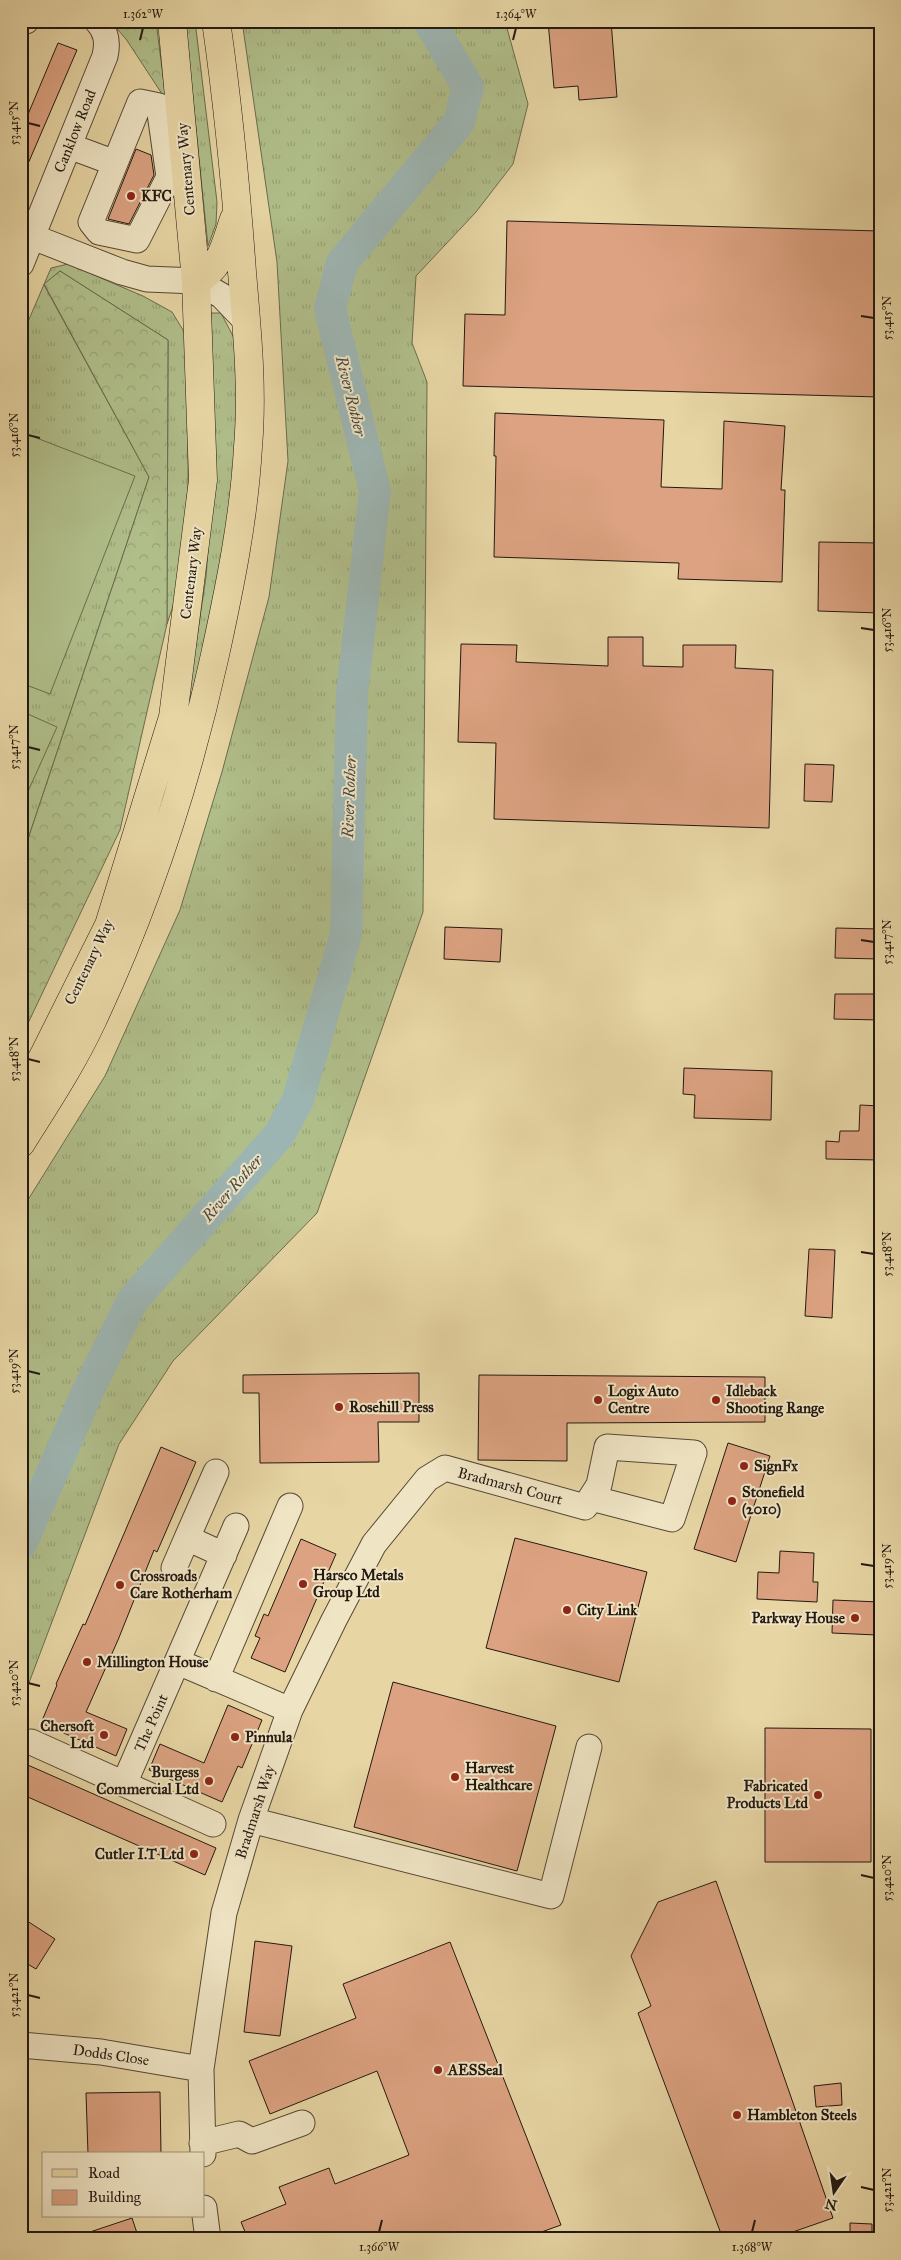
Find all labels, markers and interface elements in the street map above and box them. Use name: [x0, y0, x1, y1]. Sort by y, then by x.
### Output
text: 1.362°W: [123, 7, 164, 21]
text: 1.364°W: [496, 7, 537, 21]
street label: Canklow Road: [50, 86, 100, 175]
text: 53.415°N: [7, 101, 21, 145]
street label: Centenary Way: [173, 121, 199, 216]
place label: KFC: [141, 187, 172, 205]
marker: KFC: [125, 190, 137, 202]
text: 53.415°N: [880, 296, 894, 340]
water label: River Rother: [332, 353, 370, 439]
text: 53.416°N: [7, 412, 21, 458]
street label: Centenary Way: [176, 525, 206, 620]
text: 53.416°N: [880, 607, 894, 653]
text: 53.417°N: [7, 724, 21, 770]
water label: River Rother: [338, 754, 360, 839]
street label: Centenary Way: [60, 915, 118, 1008]
text: 53.417°N: [880, 919, 894, 965]
text: 53.418°N: [7, 1036, 21, 1082]
water label: River Rother: [197, 1150, 267, 1226]
text: 53.418°N: [880, 1231, 894, 1277]
text: 53.419°N: [7, 1348, 21, 1394]
place label: Logix Auto Centre: [608, 1382, 679, 1417]
place label: Idleback Shooting Range: [726, 1382, 825, 1418]
marker: Logix Auto Centre: [592, 1394, 604, 1406]
marker: Idleback Shooting Range: [710, 1394, 722, 1406]
place label: Rosehill Press: [349, 1398, 434, 1416]
marker: Rosehill Press: [333, 1401, 345, 1413]
place label: SignFx: [754, 1457, 798, 1476]
marker: SignFx: [738, 1460, 750, 1472]
street label: Bradmarsh Court: [456, 1463, 565, 1509]
place label: Stonefield (2010): [742, 1483, 805, 1519]
marker: Stonefield (2010): [726, 1495, 738, 1507]
text: 53.419°N: [880, 1543, 894, 1589]
place label: Harsco Metals Group Ltd: [313, 1566, 404, 1602]
place label: Crossroads Care Rotherham: [130, 1567, 233, 1602]
marker: Harsco Metals Group Ltd: [297, 1578, 309, 1590]
marker: Crossroads Care Rotherham: [114, 1579, 126, 1591]
place label: City Link: [577, 1601, 638, 1620]
marker: City Link: [561, 1604, 573, 1616]
place label: Parkway House: [752, 1609, 846, 1628]
marker: Parkway House: [849, 1612, 861, 1624]
place label: Millington House: [97, 1653, 209, 1672]
marker: Millington House: [81, 1656, 93, 1668]
text: 53.420°N: [7, 1659, 21, 1707]
street label: The Point: [130, 1691, 172, 1755]
place label: Chersoft Ltd: [40, 1717, 95, 1752]
place label: Pinnula: [245, 1728, 293, 1746]
marker: Chersoft Ltd: [98, 1729, 110, 1741]
marker: Pinnula: [229, 1731, 241, 1743]
place label: Harvest Healthcare: [465, 1759, 533, 1794]
street label: Bradmarsh Way: [231, 1762, 279, 1861]
place label: Burgess Commercial Ltd: [96, 1763, 200, 1798]
marker: Harvest Healthcare: [449, 1771, 461, 1783]
marker: Burgess Commercial Ltd: [203, 1775, 215, 1787]
place label: Fabricated Products Ltd: [726, 1777, 808, 1812]
marker: Fabricated Products Ltd: [812, 1789, 824, 1801]
place label: Cutler I.T Ltd: [95, 1845, 184, 1863]
marker: Cutler I.T Ltd: [188, 1848, 200, 1860]
text: 53.420°N: [880, 1854, 894, 1902]
text: 53.421°N: [7, 1973, 21, 2017]
street label: Dodds Close: [72, 2041, 150, 2069]
place label: AESSeal: [447, 2061, 504, 2079]
marker: AESSeal: [432, 2064, 444, 2076]
place label: Hambleton Steels: [747, 2106, 857, 2124]
marker: Hambleton Steels: [731, 2109, 743, 2121]
legend: [42, 2152, 205, 2218]
text: Road: [88, 2164, 120, 2182]
north arrow: [808, 2168, 858, 2218]
text: 53.421°N: [880, 2168, 894, 2212]
text: Building: [88, 2188, 142, 2206]
text: N: [823, 2195, 839, 2214]
text: 1.366°W: [359, 2240, 400, 2254]
text: 1.368°W: [732, 2240, 773, 2254]

